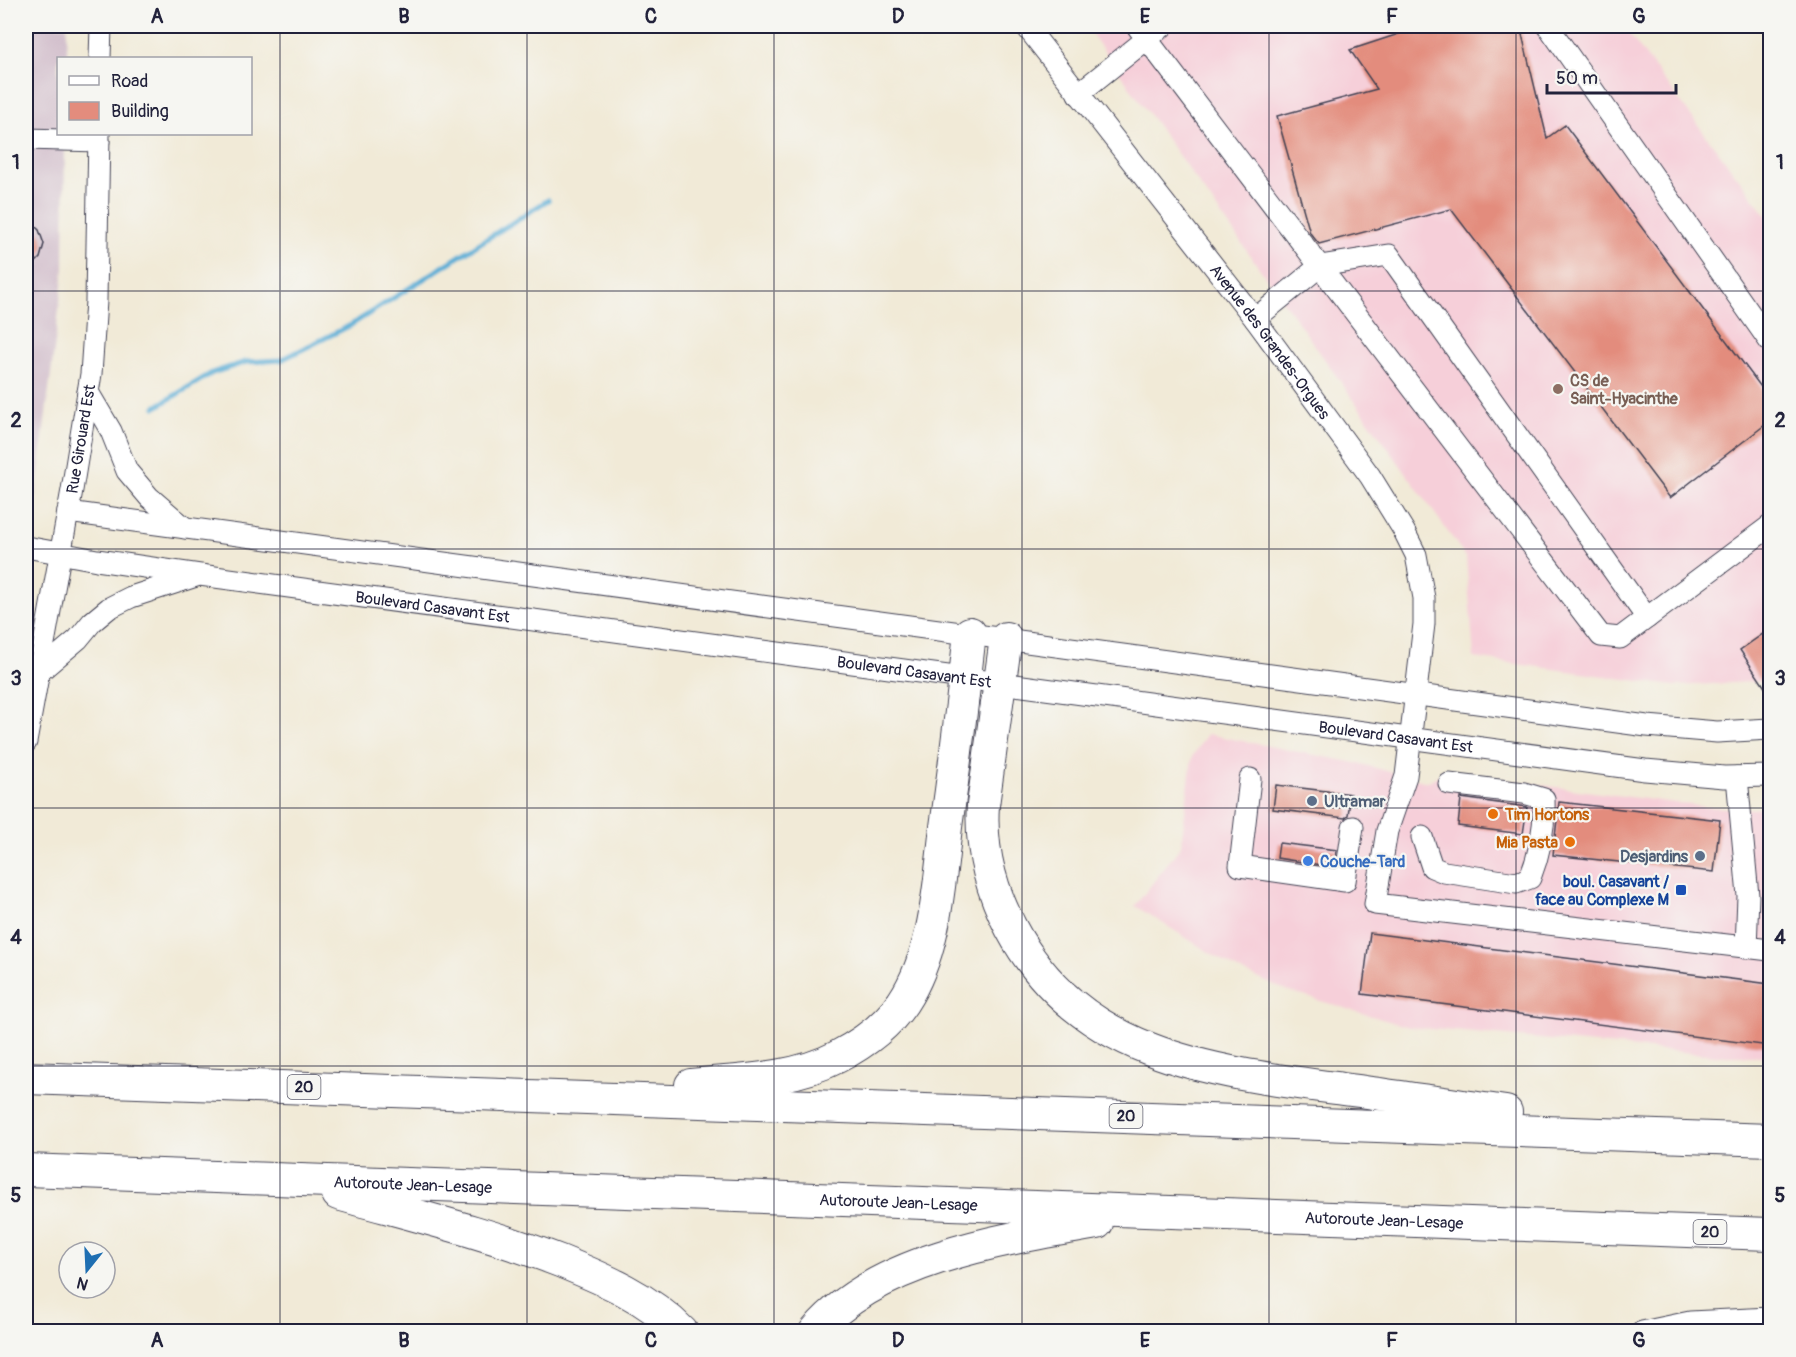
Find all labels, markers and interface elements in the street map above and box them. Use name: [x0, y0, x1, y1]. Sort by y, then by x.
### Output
text: A: [151, 4, 164, 29]
text: B: [398, 4, 410, 29]
text: C: [645, 4, 657, 29]
text: D: [892, 4, 905, 29]
text: E: [1140, 4, 1151, 29]
text: F: [1386, 4, 1398, 29]
text: G: [1632, 4, 1646, 29]
legend: [57, 57, 252, 135]
scale bar: [1547, 57, 1676, 95]
text: 50 m: [1556, 67, 1598, 90]
text: Road: [111, 70, 148, 93]
text: Building: [111, 100, 169, 123]
text: 1: [12, 150, 20, 175]
text: 1: [1776, 150, 1784, 175]
street label: Avenue des Grandes-Orgues: [1205, 261, 1334, 423]
place label: CS de Saint-Hyacinthe: [1570, 371, 1679, 409]
street label: Rue Girouard Est: [63, 382, 100, 495]
marker: CS de Saint-Hyacinthe: [1551, 382, 1565, 396]
text: 2: [10, 408, 22, 433]
text: 2: [1774, 408, 1786, 433]
street label: Boulevard Casavant Est: [354, 587, 512, 628]
street label: Boulevard Casavant Est: [836, 652, 993, 693]
text: 3: [10, 666, 22, 691]
text: 3: [1774, 666, 1786, 691]
street label: Boulevard Casavant Est: [1317, 717, 1475, 758]
place label: Ultramar: [1324, 792, 1386, 812]
marker: Ultramar: [1305, 794, 1319, 808]
place label: Tim Hortons: [1504, 805, 1590, 825]
marker: Tim Hortons: [1486, 807, 1500, 821]
place label: Mia Pasta: [1496, 833, 1559, 853]
marker: Mia Pasta: [1563, 835, 1577, 849]
place label: Desjardins: [1620, 847, 1689, 867]
marker: Desjardins: [1693, 849, 1707, 863]
place label: Couche-Tard: [1320, 852, 1406, 872]
marker: Couche-Tard: [1301, 854, 1315, 868]
place label: boul. Casavant / face au Complexe M: [1535, 872, 1669, 910]
marker: boul. Casavant / face au Complexe M: [1674, 883, 1688, 897]
text: 4: [10, 925, 22, 950]
text: 4: [1774, 925, 1786, 950]
road number: 20: [288, 1075, 320, 1099]
road number: 20: [1110, 1104, 1142, 1128]
street label: Autoroute Jean-Lesage: [333, 1172, 492, 1198]
text: 5: [11, 1183, 22, 1208]
text: 5: [1775, 1183, 1786, 1208]
street label: Autoroute Jean-Lesage: [819, 1190, 978, 1216]
street label: Autoroute Jean-Lesage: [1304, 1208, 1464, 1234]
road number: 20: [1694, 1220, 1726, 1244]
north arrow: [57, 1240, 117, 1300]
text: N: [74, 1272, 91, 1294]
text: A: [151, 1328, 164, 1353]
text: B: [398, 1328, 410, 1353]
text: C: [645, 1328, 657, 1353]
text: D: [892, 1328, 905, 1353]
text: E: [1140, 1328, 1151, 1353]
text: F: [1386, 1328, 1398, 1353]
text: G: [1632, 1328, 1646, 1353]

